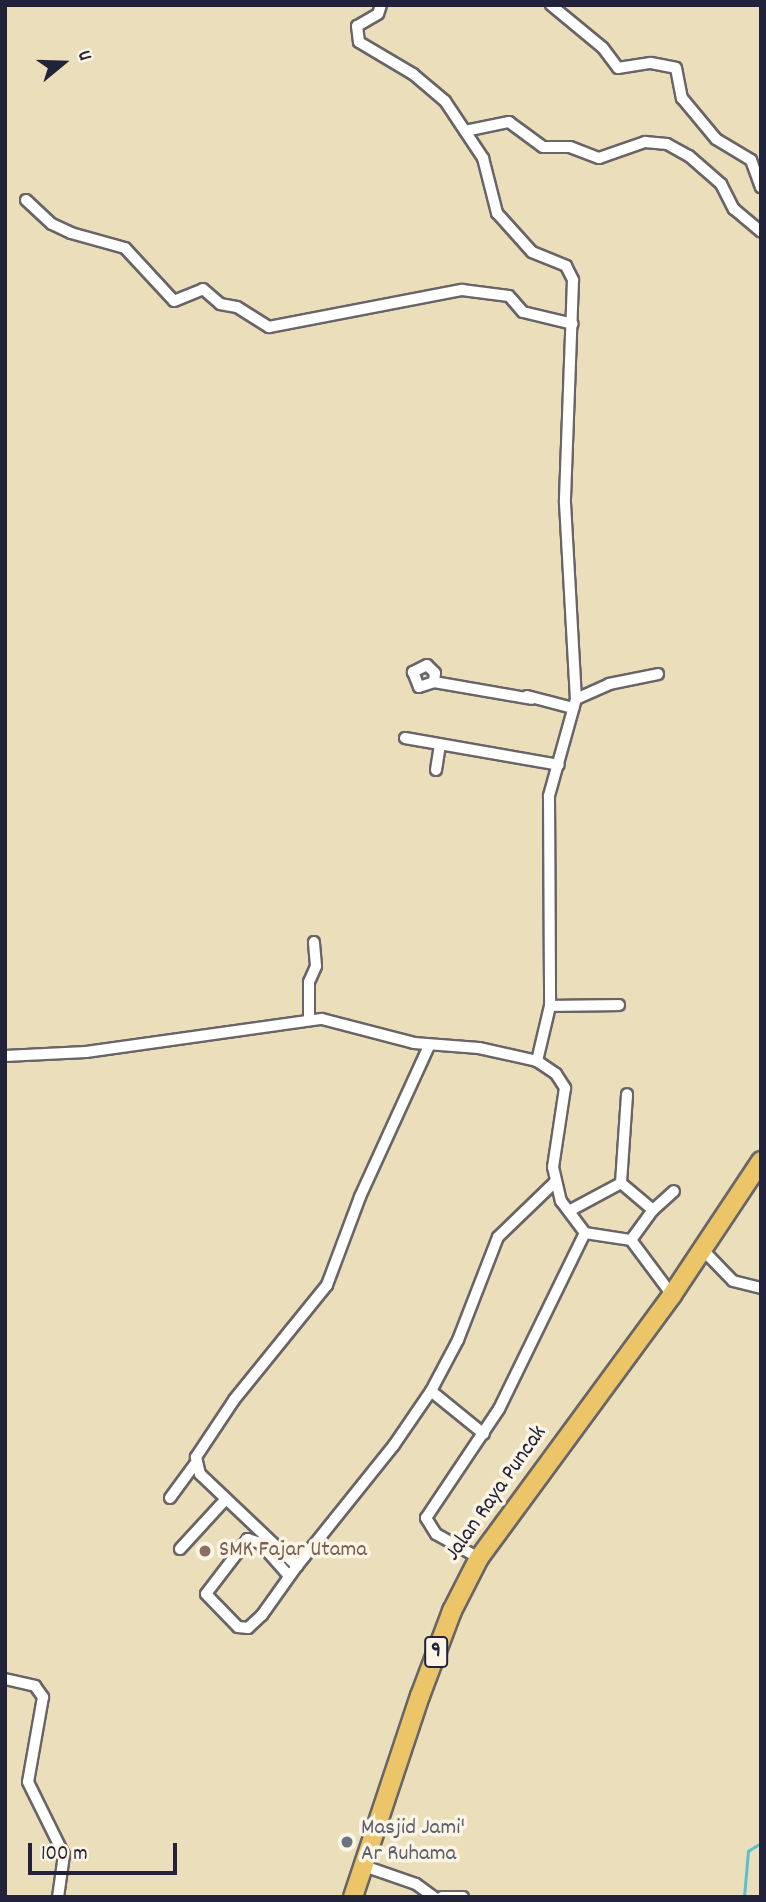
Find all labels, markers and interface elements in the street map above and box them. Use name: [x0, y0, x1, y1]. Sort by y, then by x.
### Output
north arrow: [28, 28, 98, 98]
text: U: [69, 47, 98, 65]
street label: Jalan Raya Puncak: [440, 1421, 554, 1567]
place label: SMK Fajar Utama: [219, 1537, 367, 1565]
marker: SMK Fajar Utama: [197, 1543, 213, 1559]
road number: 9: [424, 1634, 448, 1670]
place label: Masjid Jami' Ar Ruhama: [361, 1815, 465, 1869]
scale bar: [32, 1828, 180, 1872]
marker: Masjid Jami' Ar Ruhama: [339, 1834, 355, 1850]
text: 100 m: [41, 1840, 88, 1870]

